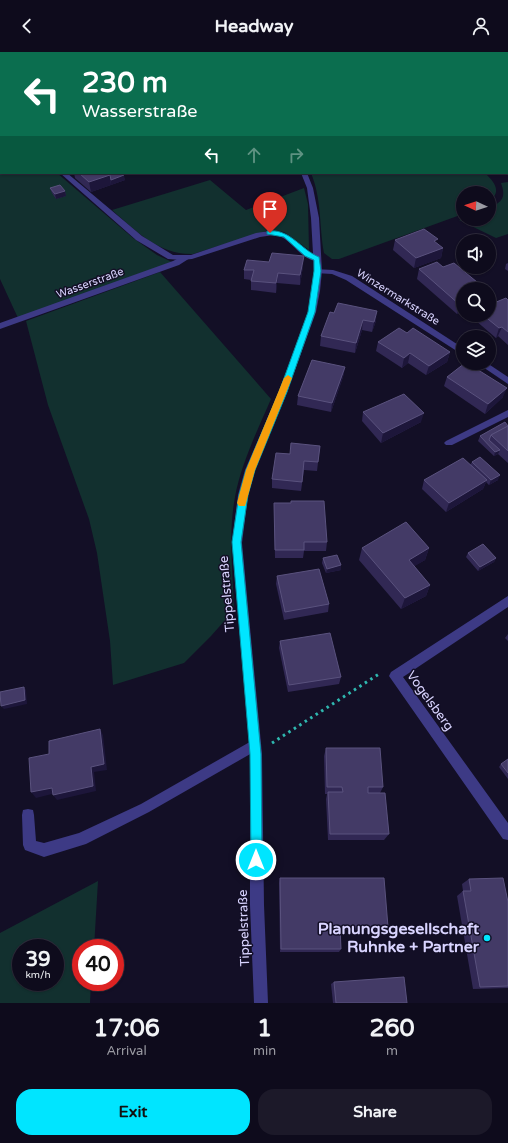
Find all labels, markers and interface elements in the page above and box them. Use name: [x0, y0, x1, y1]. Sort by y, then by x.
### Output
icon: back: [16, 15, 38, 37]
text: Headway: [215, 15, 293, 37]
icon: person: [470, 15, 492, 37]
text: 230 m: [82, 66, 168, 100]
icon: left: [16, 68, 68, 120]
text: Wasserstraße: [82, 100, 198, 122]
icon: left: [201, 144, 223, 166]
icon: ahead: [243, 144, 265, 166]
icon: right: [285, 144, 307, 166]
north arrow: [456, 186, 496, 226]
map controls: [456, 186, 496, 370]
pin: [253, 192, 287, 233]
icon: arrive: [259, 198, 281, 220]
button: sound: [456, 234, 496, 274]
street label: Wasserstraße: [55, 265, 125, 301]
street label: Winzermarkstraße: [354, 266, 442, 328]
button: search: [456, 282, 496, 322]
button: layers: [456, 330, 496, 370]
street label: Tippelstraße: [216, 555, 238, 633]
street label: Vogelsberg: [403, 668, 457, 734]
position arrow: [235, 839, 277, 881]
street label: Tippelstraße: [235, 889, 253, 967]
place label: Planungsgesellschaft Ruhnke + Partner: [318, 919, 480, 957]
marker: Planungsgesellschaft Ruhnke + Partner: [482, 933, 492, 943]
speed limit sign: 40: [72, 939, 124, 991]
text: 39: [25, 948, 51, 972]
text: km/h: [25, 969, 51, 981]
text: 17:06: [93, 1014, 160, 1043]
text: 1: [257, 1014, 272, 1043]
text: 260: [369, 1014, 415, 1043]
text: Arrival: [106, 1043, 147, 1059]
text: min: [253, 1043, 276, 1059]
text: m: [386, 1043, 398, 1059]
button: Exit: [16, 1089, 250, 1135]
button: Share: [258, 1089, 492, 1135]

